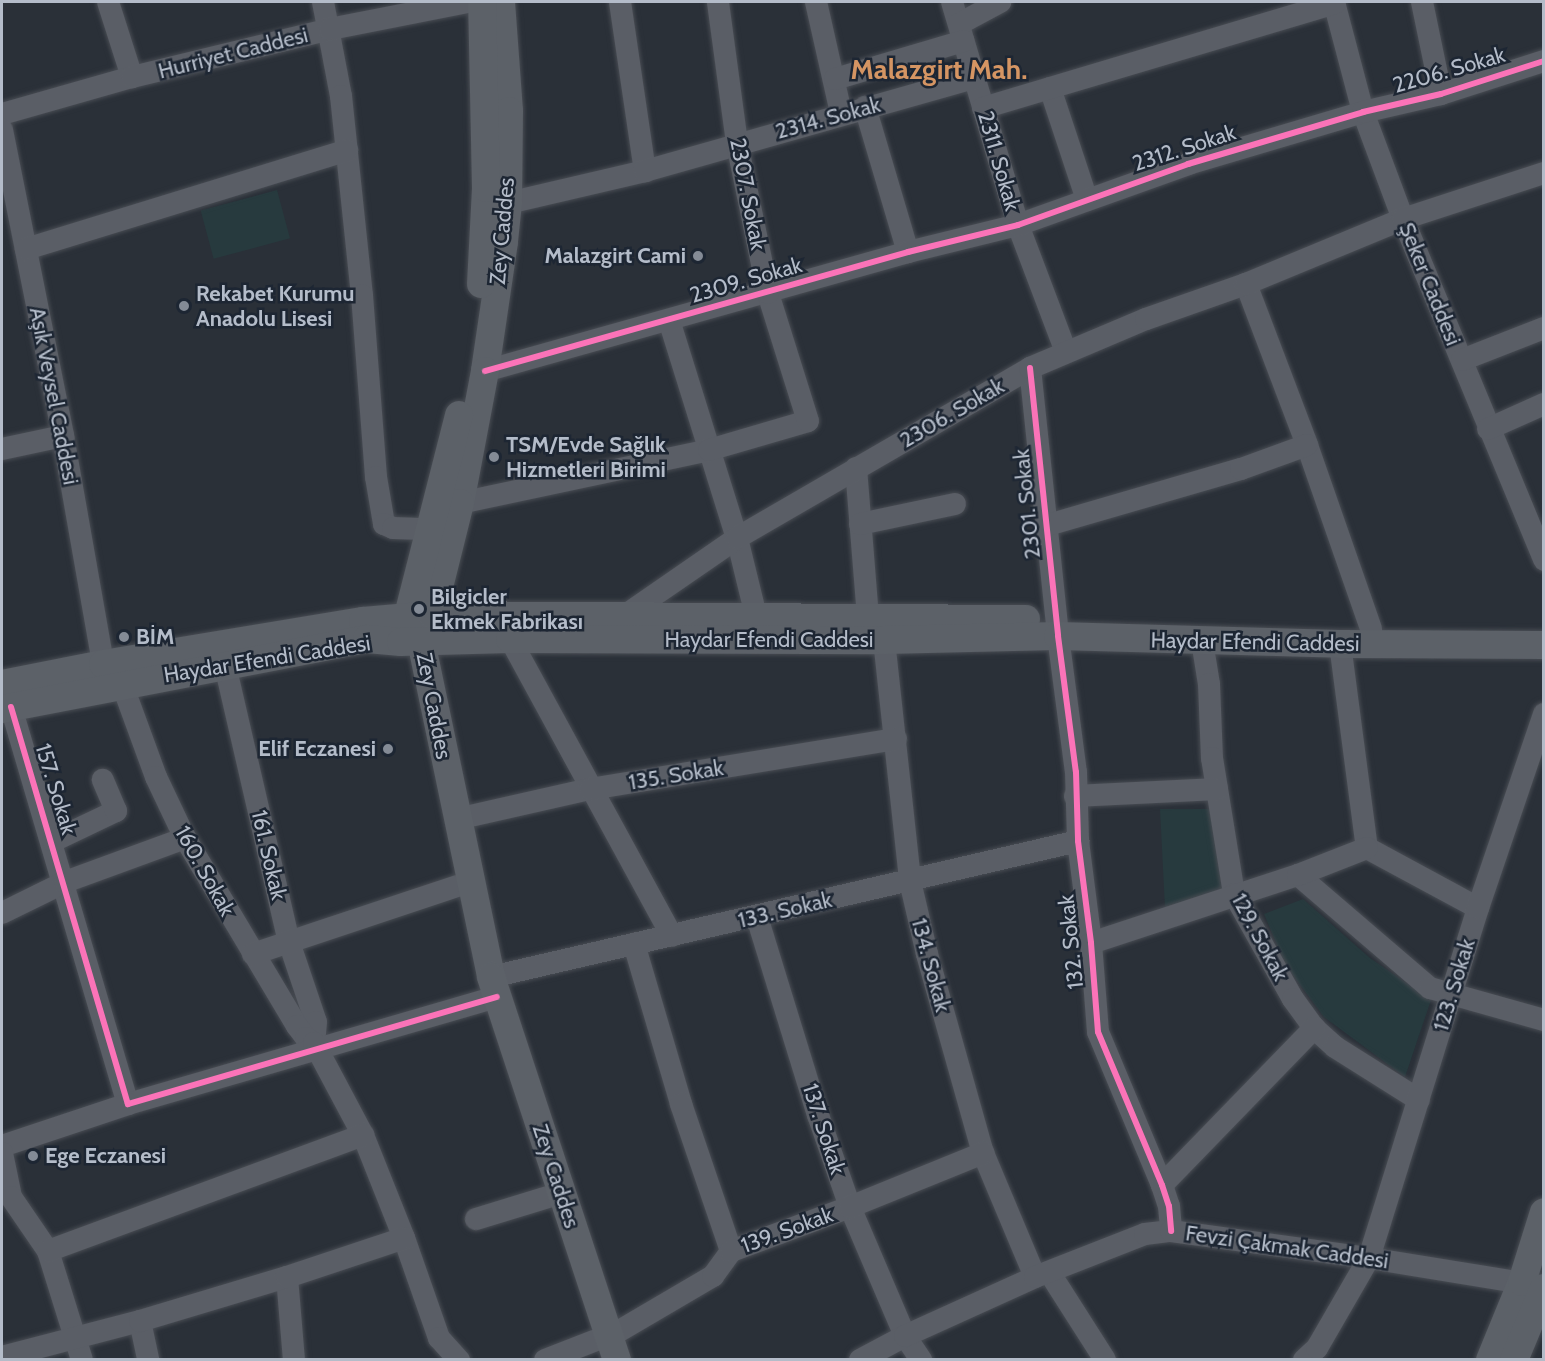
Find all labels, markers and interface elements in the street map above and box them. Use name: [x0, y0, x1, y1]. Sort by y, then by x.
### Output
street label: Hurriyet Caddesi: [155, 22, 311, 84]
street label: 2206. Sokak: [1390, 41, 1508, 99]
district label: Malazgirt Mah.: [851, 52, 1027, 86]
street label: 2314. Sokak: [773, 91, 883, 145]
street label: 2311. Sokak: [972, 108, 1026, 214]
street label: 2312. Sokak: [1129, 119, 1239, 177]
street label: 2307. Sokak: [724, 136, 772, 252]
street label: Zey Caddes: [484, 176, 520, 286]
street label: Şeker Caddesi: [1393, 219, 1467, 349]
place label: Malazgirt Cami: [544, 243, 686, 269]
marker: Malazgirt Cami: [691, 249, 705, 263]
street label: 2309. Sokak: [687, 251, 805, 309]
place label: Rekabet Kurumu Anadolu Lisesi: [196, 280, 354, 332]
marker: Rekabet Kurumu Anadolu Lisesi: [177, 299, 191, 313]
street label: Aşık Veysel Caddesi: [24, 305, 84, 487]
street label: 2306. Sokak: [895, 373, 1009, 453]
place label: TSM/Evde Sağlık Hizmetleri Birimi: [506, 431, 666, 482]
street label: 2301. Sokak: [1008, 448, 1046, 560]
marker: TSM/Evde Sağlık Hizmetleri Birimi: [487, 450, 501, 464]
place label: Bilgicler Ekmek Fabrikası: [431, 583, 583, 634]
marker: Bilgicler Ekmek Fabrikası: [412, 602, 426, 616]
place label: BİM: [136, 624, 174, 650]
street label: Haydar Efendi Caddesi: [665, 627, 873, 653]
street label: Haydar Efendi Caddesi: [1150, 627, 1360, 657]
marker: BİM: [117, 630, 131, 644]
street label: Haydar Efendi Caddesi: [162, 630, 372, 688]
street label: Zey Caddes: [411, 651, 457, 761]
place label: Elif Eczanesi: [258, 736, 376, 762]
street label: 157. Sokak: [30, 740, 82, 838]
marker: Elif Eczanesi: [381, 742, 395, 756]
street label: 135. Sokak: [627, 754, 725, 796]
street label: 161. Sokak: [246, 808, 292, 902]
street label: 160. Sokak: [169, 821, 241, 921]
street label: 133. Sokak: [735, 886, 835, 934]
street label: 129. Sokak: [1226, 889, 1294, 985]
street label: 132. Sokak: [1053, 893, 1089, 991]
street label: 134. Sokak: [906, 915, 956, 1015]
street label: 123. Sokak: [1427, 936, 1481, 1034]
street label: 137. Sokak: [797, 1080, 851, 1178]
street label: Zey Caddes: [527, 1121, 585, 1231]
place label: Ege Eczanesi: [45, 1143, 166, 1169]
marker: Ege Eczanesi: [26, 1149, 40, 1163]
street label: 139. Sokak: [738, 1201, 836, 1259]
street label: Fevzi Çakmak Caddesi: [1184, 1220, 1390, 1274]

